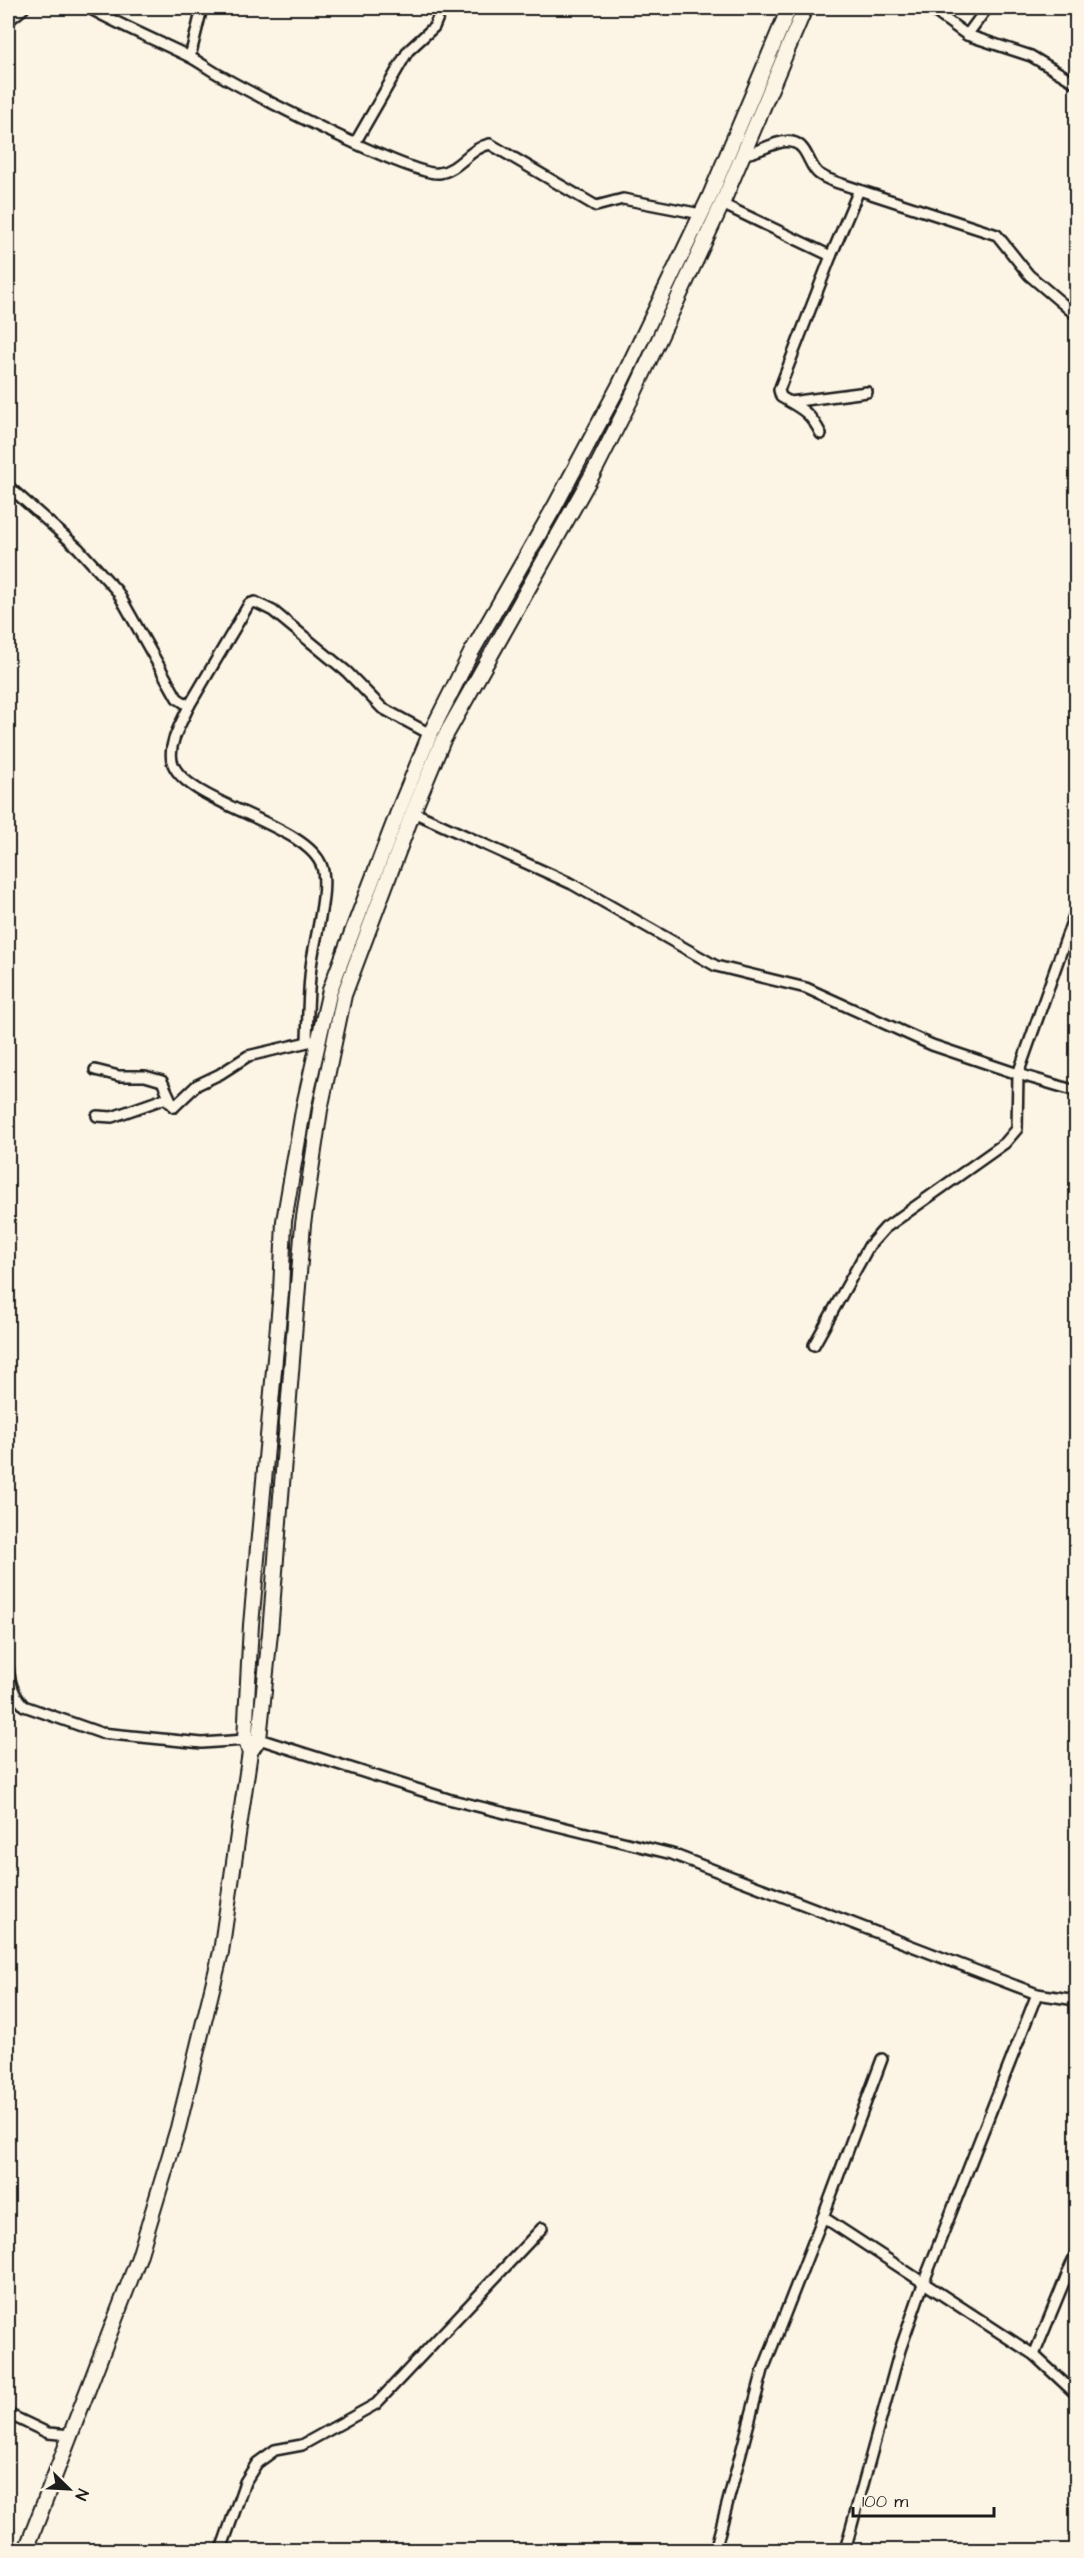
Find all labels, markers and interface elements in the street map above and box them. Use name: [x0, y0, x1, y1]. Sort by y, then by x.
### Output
north arrow: [39, 2459, 99, 2519]
scale bar: [853, 2480, 994, 2518]
text: N: [70, 2486, 94, 2504]
text: 100 m: [862, 2489, 908, 2514]

